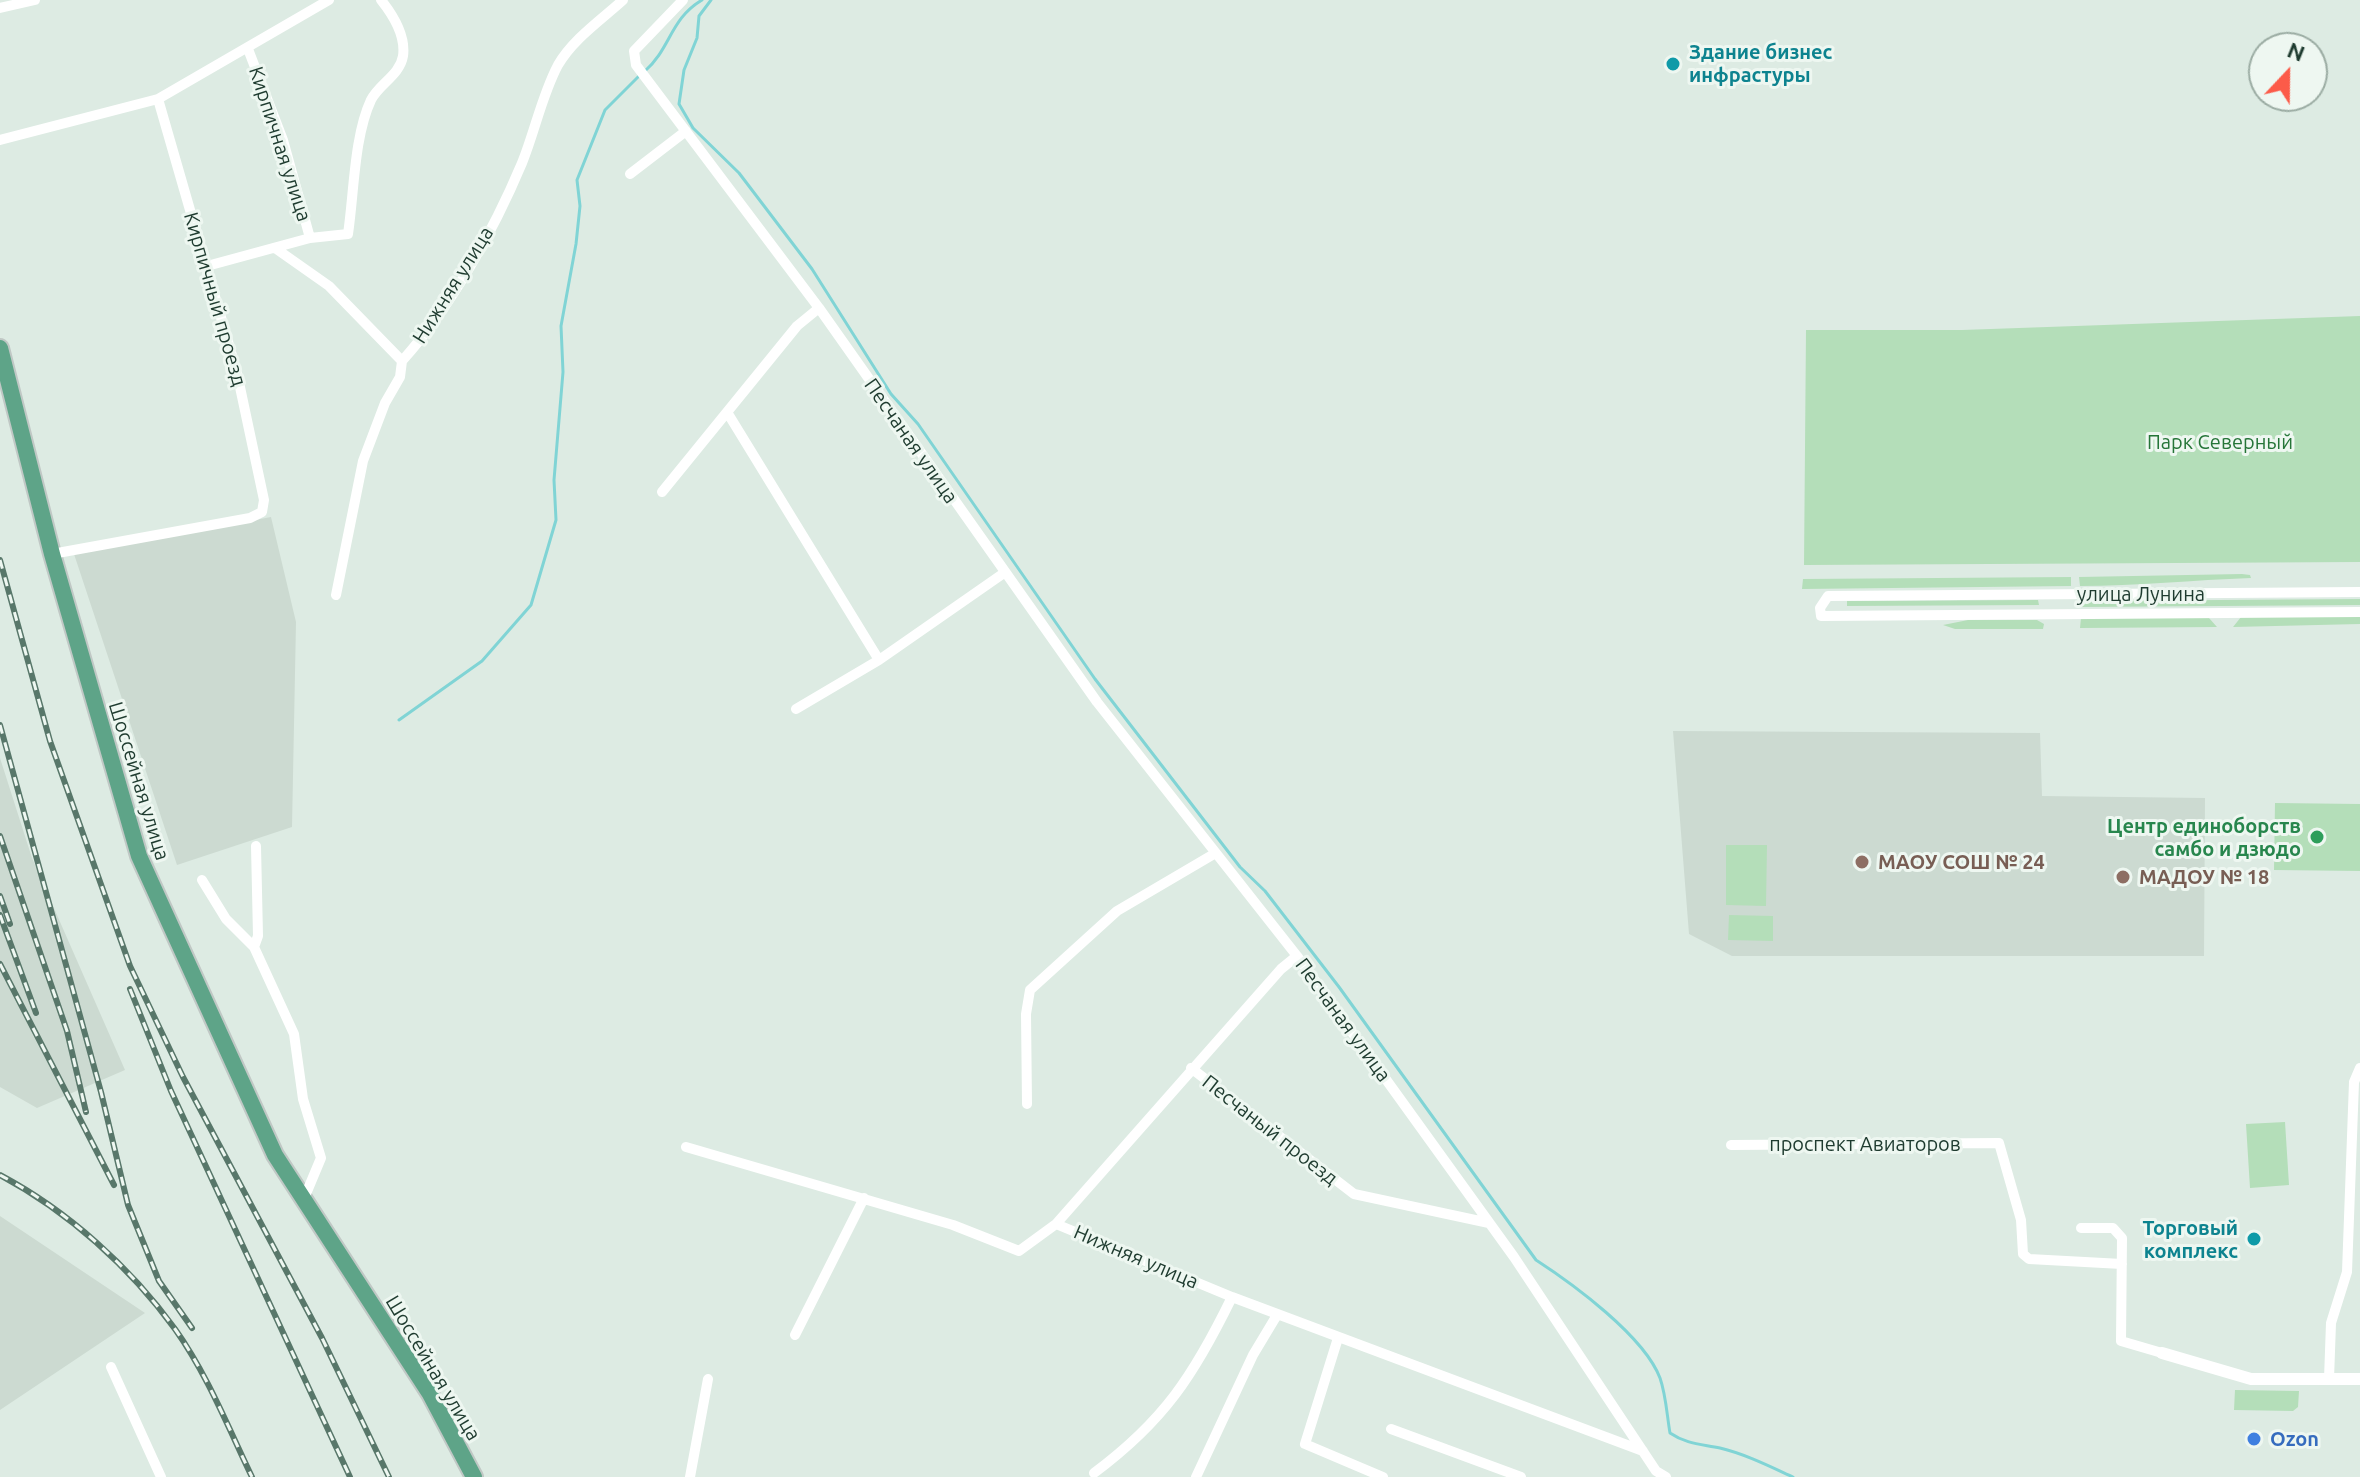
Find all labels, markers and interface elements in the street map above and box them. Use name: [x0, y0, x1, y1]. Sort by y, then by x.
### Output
north arrow: [2248, 32, 2328, 112]
text: N: [2284, 36, 2309, 66]
place label: Здание бизнес инфрастуры: [1689, 40, 1832, 87]
marker: Здание бизнес инфрастуры: [1664, 55, 1682, 73]
street label: Кирпичная улица: [244, 63, 316, 225]
street label: Кирпичный проезд: [179, 209, 251, 389]
street label: Нижняя улица: [408, 222, 498, 348]
street label: Песчаная улица: [859, 374, 963, 508]
park label: Парк Северный: [2147, 430, 2293, 454]
street label: улица Лунина: [2077, 582, 2205, 606]
street label: Шоссейная улица: [103, 699, 175, 863]
place label: Центр единоборств самбо и дзюдо: [2107, 814, 2301, 861]
marker: Центр единоборств самбо и дзюдо: [2308, 828, 2326, 846]
place label: МАОУ СОШ № 24: [1878, 850, 2045, 874]
marker: МАОУ СОШ № 24: [1853, 853, 1871, 871]
place label: МАДОУ № 18: [2139, 865, 2269, 889]
marker: МАДОУ № 18: [2114, 868, 2132, 886]
street label: Песчаная улица: [1290, 954, 1396, 1086]
street label: Песчаный проезд: [1198, 1070, 1342, 1190]
street label: проспект Авиаторов: [1769, 1132, 1961, 1156]
place label: Торговый комплекс: [2142, 1216, 2238, 1263]
street label: Нижняя улица: [1070, 1220, 1202, 1294]
marker: Торговый комплекс: [2245, 1230, 2263, 1248]
street label: Шоссейная улица: [380, 1291, 486, 1445]
place label: Ozon: [2270, 1427, 2319, 1451]
marker: Ozon: [2245, 1430, 2263, 1448]

